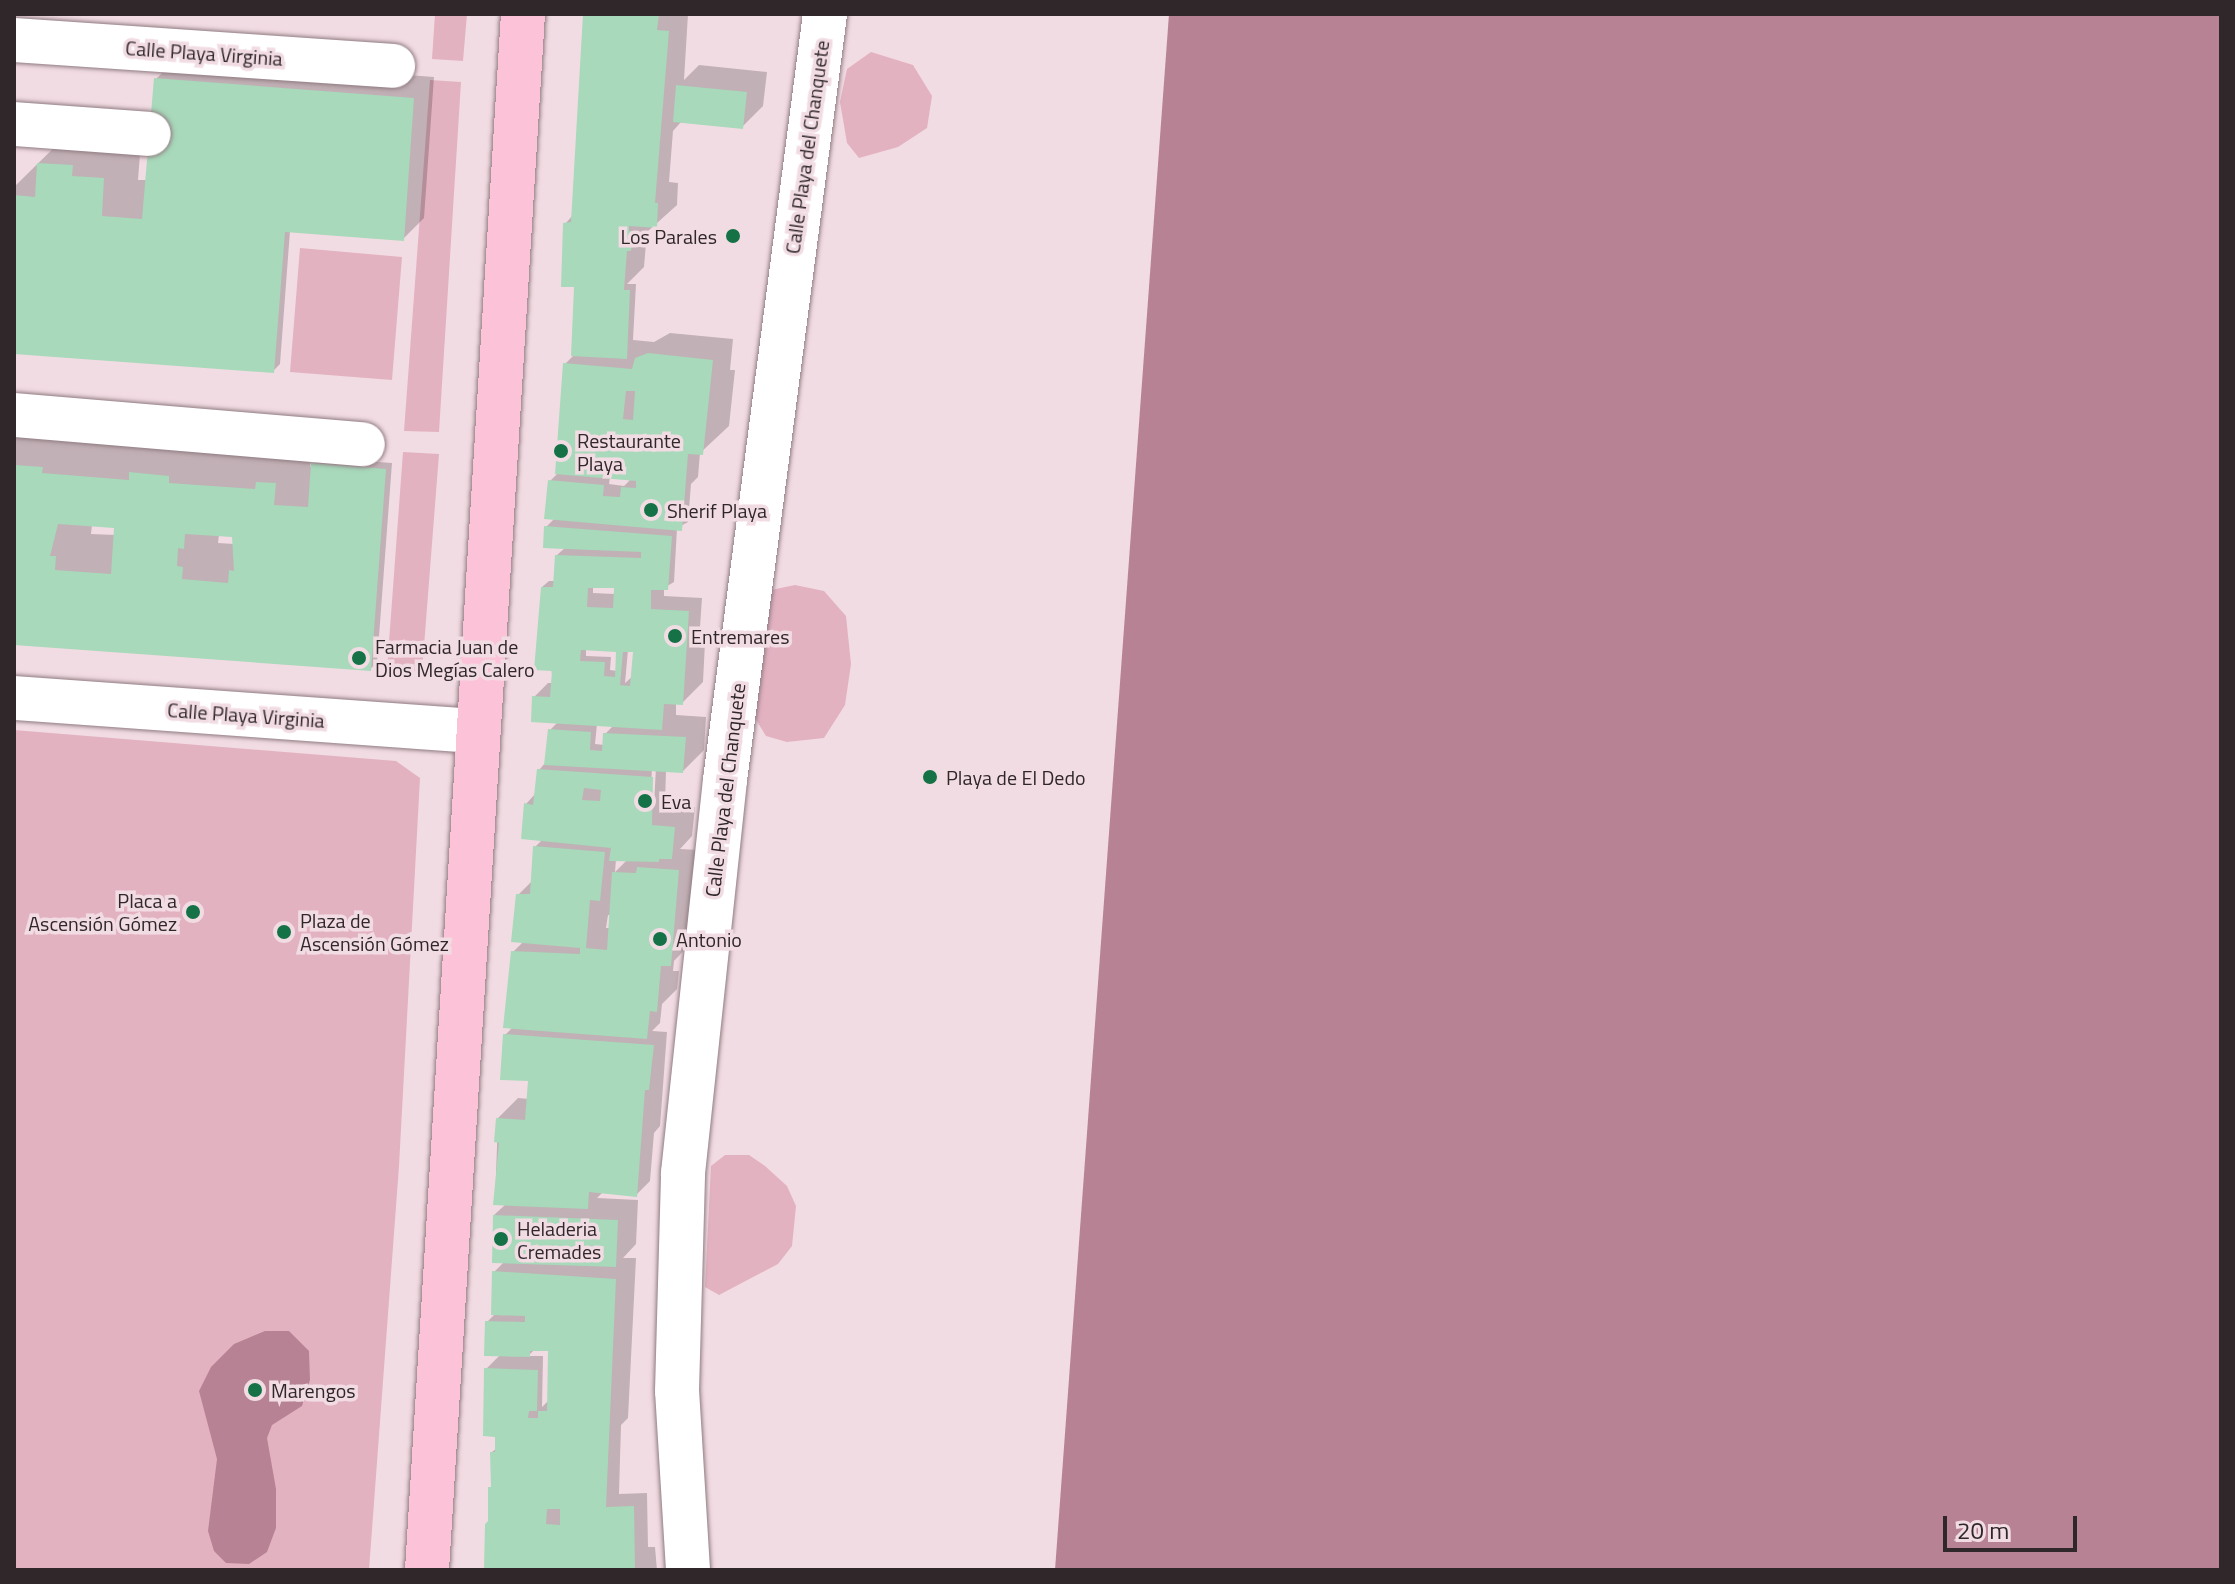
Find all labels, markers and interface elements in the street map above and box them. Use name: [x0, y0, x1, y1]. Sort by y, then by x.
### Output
street label: Calle Playa Virginia: [125, 36, 283, 70]
street label: Calle Playa del Chanquete: [780, 39, 834, 255]
place label: Los Parales: [621, 224, 717, 248]
marker: Los Parales: [724, 227, 742, 245]
place label: Restaurante Playa: [577, 428, 681, 475]
marker: Restaurante Playa: [552, 442, 570, 460]
place label: Sherif Playa: [667, 498, 767, 522]
marker: Sherif Playa: [642, 501, 660, 519]
place label: Entremares: [691, 624, 789, 648]
marker: Entremares: [666, 627, 684, 645]
place label: Farmacia Juan de Dios Megías Calero: [375, 634, 535, 681]
marker: Farmacia Juan de Dios Megías Calero: [350, 649, 368, 667]
street label: Calle Playa del Chanquete: [700, 682, 750, 898]
street label: Calle Playa Virginia: [167, 698, 325, 732]
place label: Playa de El Dedo: [946, 765, 1086, 789]
marker: Playa de El Dedo: [921, 768, 939, 786]
place label: Eva: [661, 789, 691, 813]
marker: Eva: [636, 792, 654, 810]
place label: Placa a Ascensión Gómez: [28, 888, 177, 935]
marker: Placa a Ascensión Gómez: [184, 903, 202, 921]
place label: Plaza de Ascensión Gómez: [300, 908, 449, 955]
marker: Plaza de Ascensión Gómez: [275, 923, 293, 941]
place label: Antonio: [676, 927, 742, 951]
marker: Antonio: [651, 930, 669, 948]
place label: Heladeria Cremades: [517, 1216, 601, 1263]
marker: Heladeria Cremades: [492, 1230, 510, 1248]
place label: Marengos: [271, 1378, 356, 1402]
marker: Marengos: [246, 1381, 264, 1399]
scale bar: [1947, 1500, 2081, 1550]
text: 20 m: [1957, 1512, 2009, 1548]

